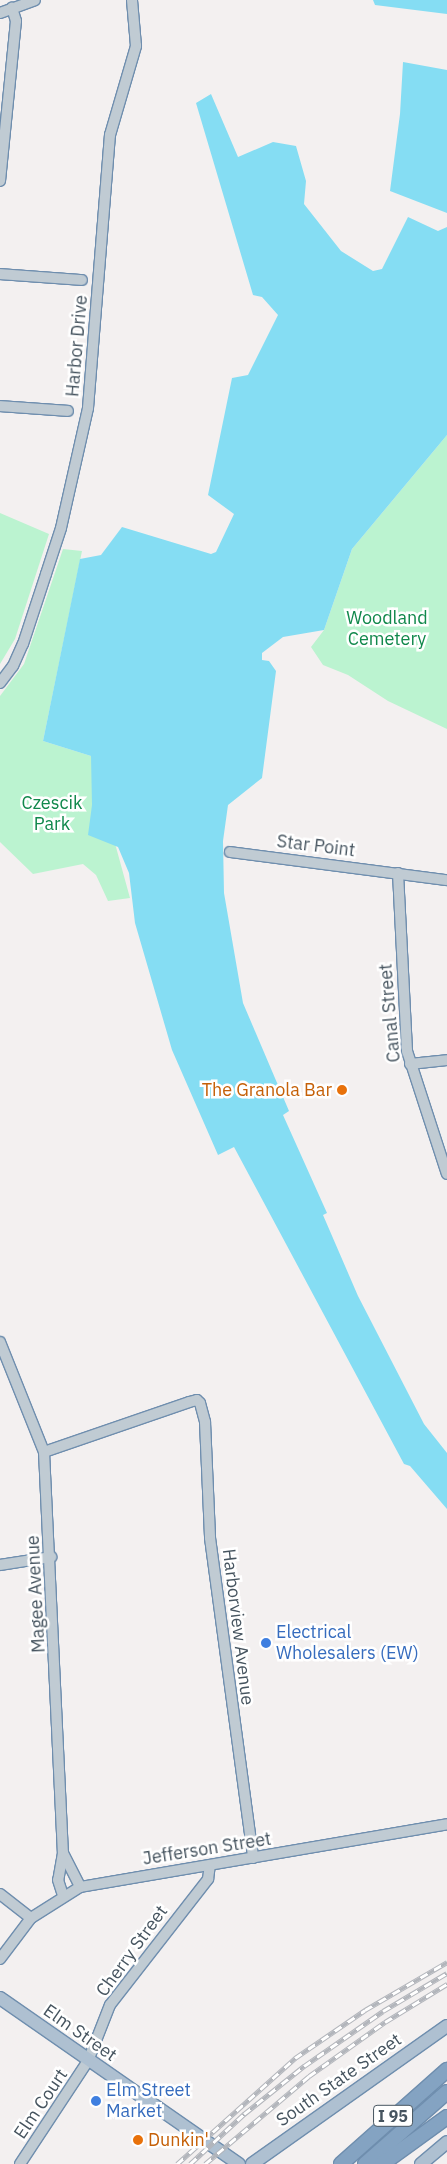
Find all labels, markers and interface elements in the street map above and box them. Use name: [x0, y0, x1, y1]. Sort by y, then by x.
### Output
street label: Harbor Drive: [62, 294, 92, 398]
park label: Woodland Cemetery: [346, 608, 428, 650]
park label: Czescik Park: [21, 793, 83, 836]
street label: Star Point: [276, 830, 356, 862]
street label: Canal Street: [375, 963, 405, 1063]
place label: The Granola Bar: [202, 1079, 332, 1101]
marker: The Granola Bar: [336, 1084, 348, 1096]
street label: Magee Avenue: [22, 1535, 50, 1653]
street label: Harborview Avenue: [218, 1547, 258, 1707]
place label: Electrical Wholesalers (EW): [276, 1622, 419, 1665]
marker: Electrical Wholesalers (EW): [260, 1637, 272, 1649]
street label: Jefferson Street: [141, 1828, 273, 1870]
street label: Cherry Street: [92, 1901, 172, 2001]
street label: Elm Street: [39, 2000, 121, 2066]
street label: South State Street: [272, 2029, 406, 2131]
street label: Elm Court: [10, 2065, 72, 2143]
place label: Elm Street Market: [106, 2080, 191, 2122]
marker: Elm Street Market: [90, 2095, 102, 2107]
road number: I 95: [373, 2102, 413, 2130]
place label: Dunkin': [148, 2129, 209, 2151]
marker: Dunkin': [132, 2134, 144, 2146]

